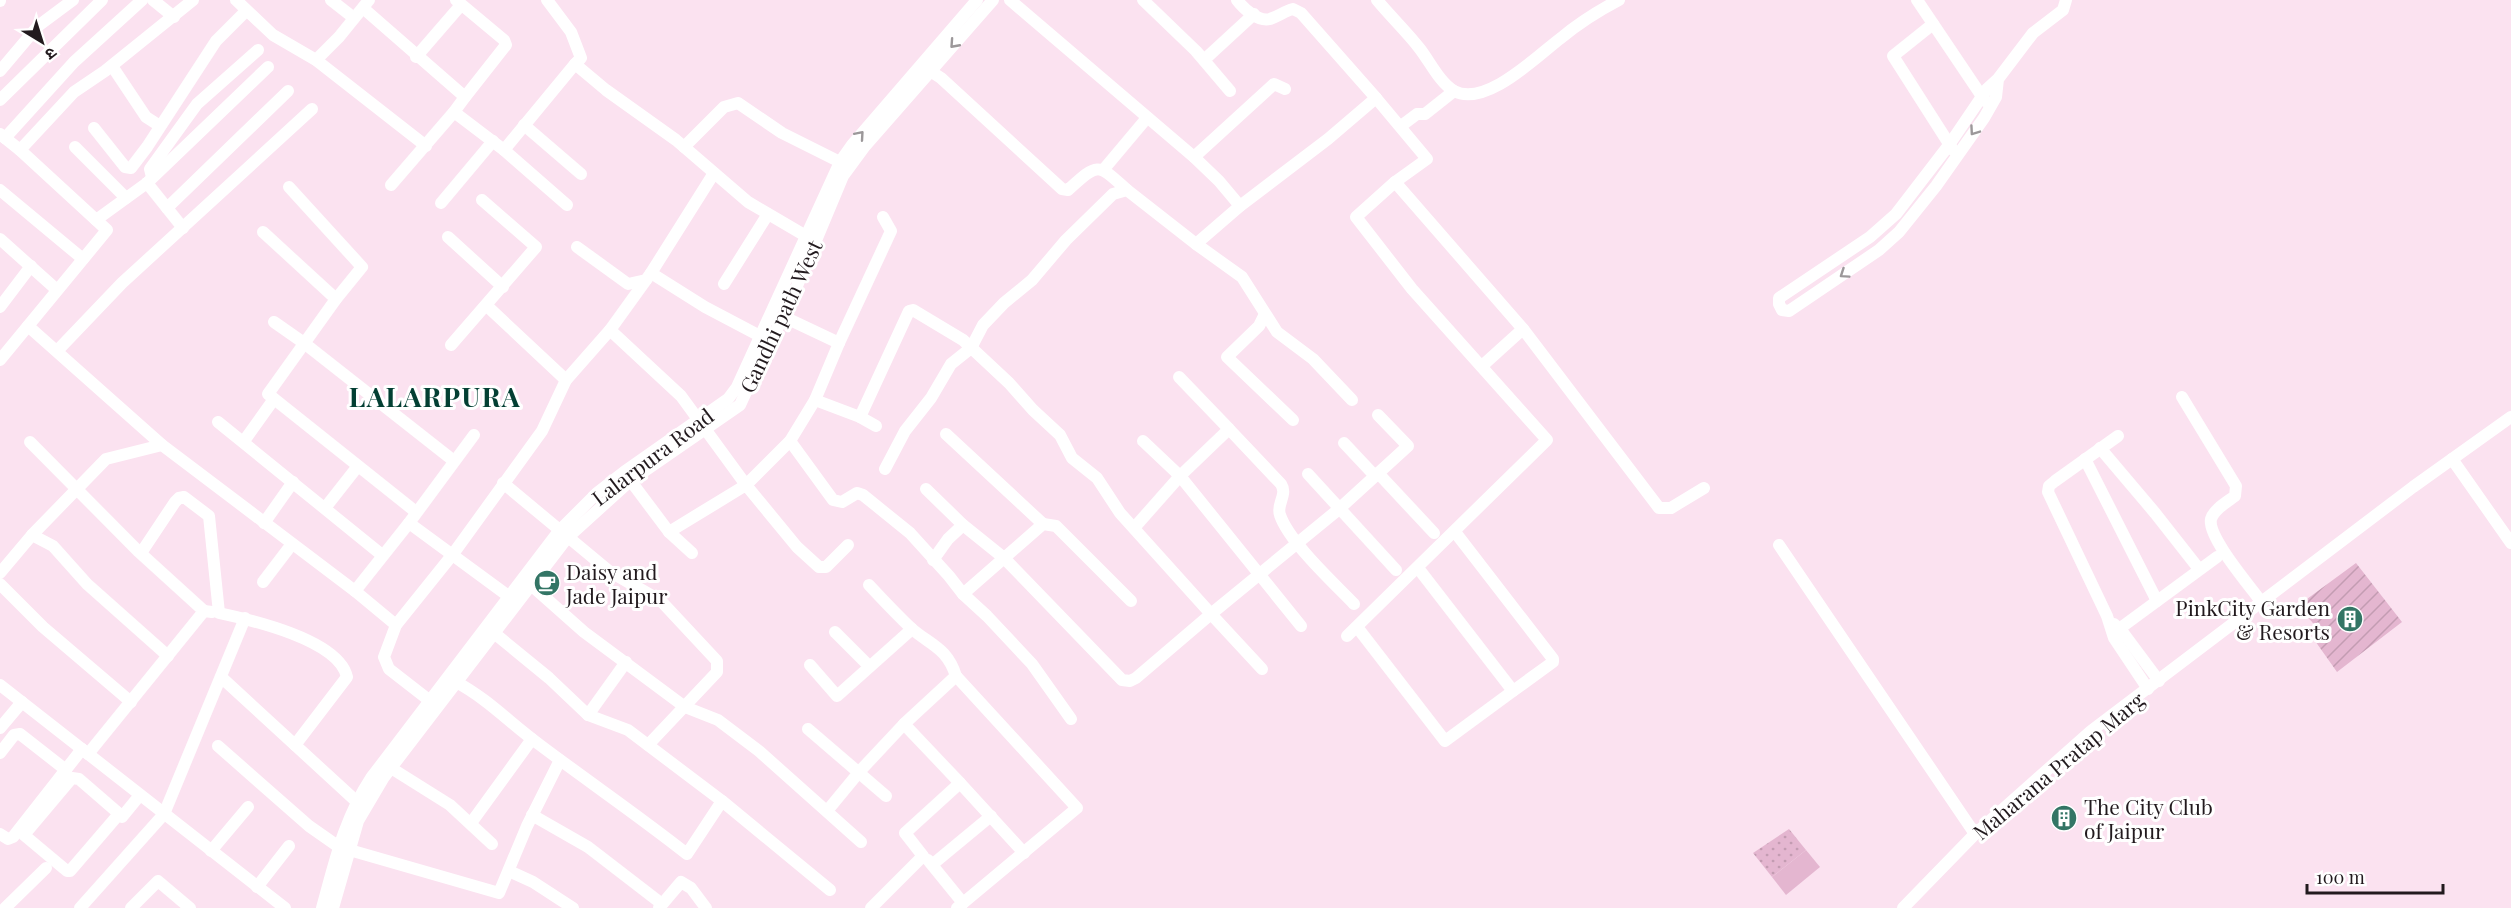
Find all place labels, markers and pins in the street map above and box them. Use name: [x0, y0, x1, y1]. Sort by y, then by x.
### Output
place label: Daisy and Jade Jaipur: [565, 557, 668, 609]
cafe icon: Daisy and Jade Jaipur: [532, 568, 562, 598]
place label: PinkCity Garden & Resorts: [2175, 593, 2330, 645]
building icon: PinkCity Garden & Resorts: [2335, 604, 2365, 634]
place label: The City Club of Jaipur: [2084, 792, 2213, 844]
building icon: The City Club of Jaipur: [2049, 803, 2079, 833]

